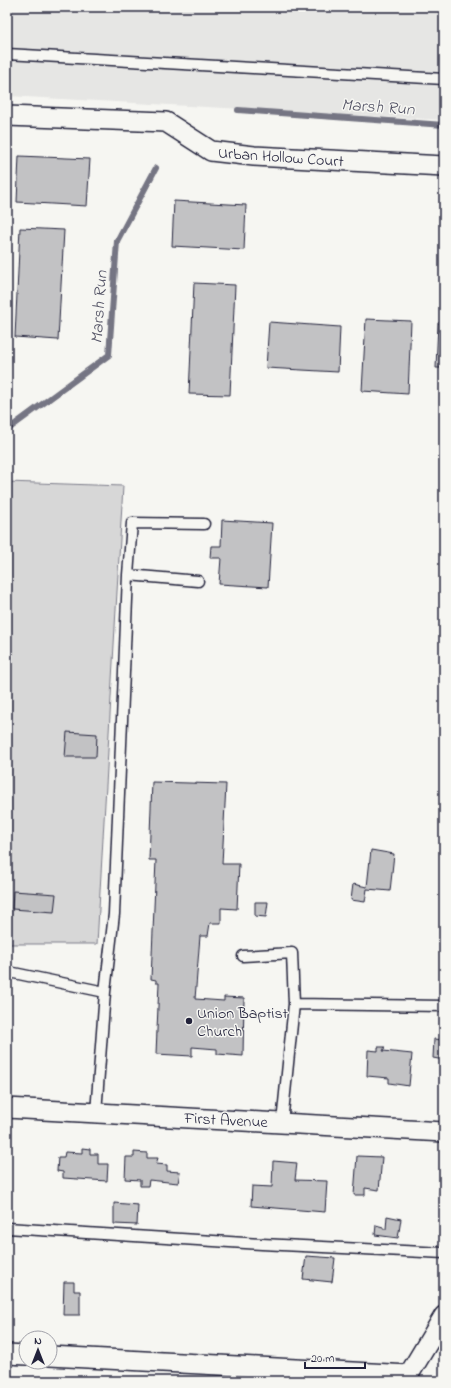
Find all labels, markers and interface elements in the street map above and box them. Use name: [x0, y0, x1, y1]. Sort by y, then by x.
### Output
water label: Marsh Run: [341, 92, 416, 123]
street label: Urban Hollow Court: [217, 142, 345, 174]
water label: Marsh Run: [84, 269, 115, 344]
place label: Union Baptist Church: [197, 1002, 289, 1044]
marker: Union Baptist Church: [184, 1016, 194, 1026]
street label: First Avenue: [183, 1107, 269, 1135]
north arrow: [18, 1330, 58, 1370]
text: N: [34, 1333, 42, 1349]
scale bar: [305, 1344, 365, 1370]
text: 20 m: [311, 1350, 334, 1368]

